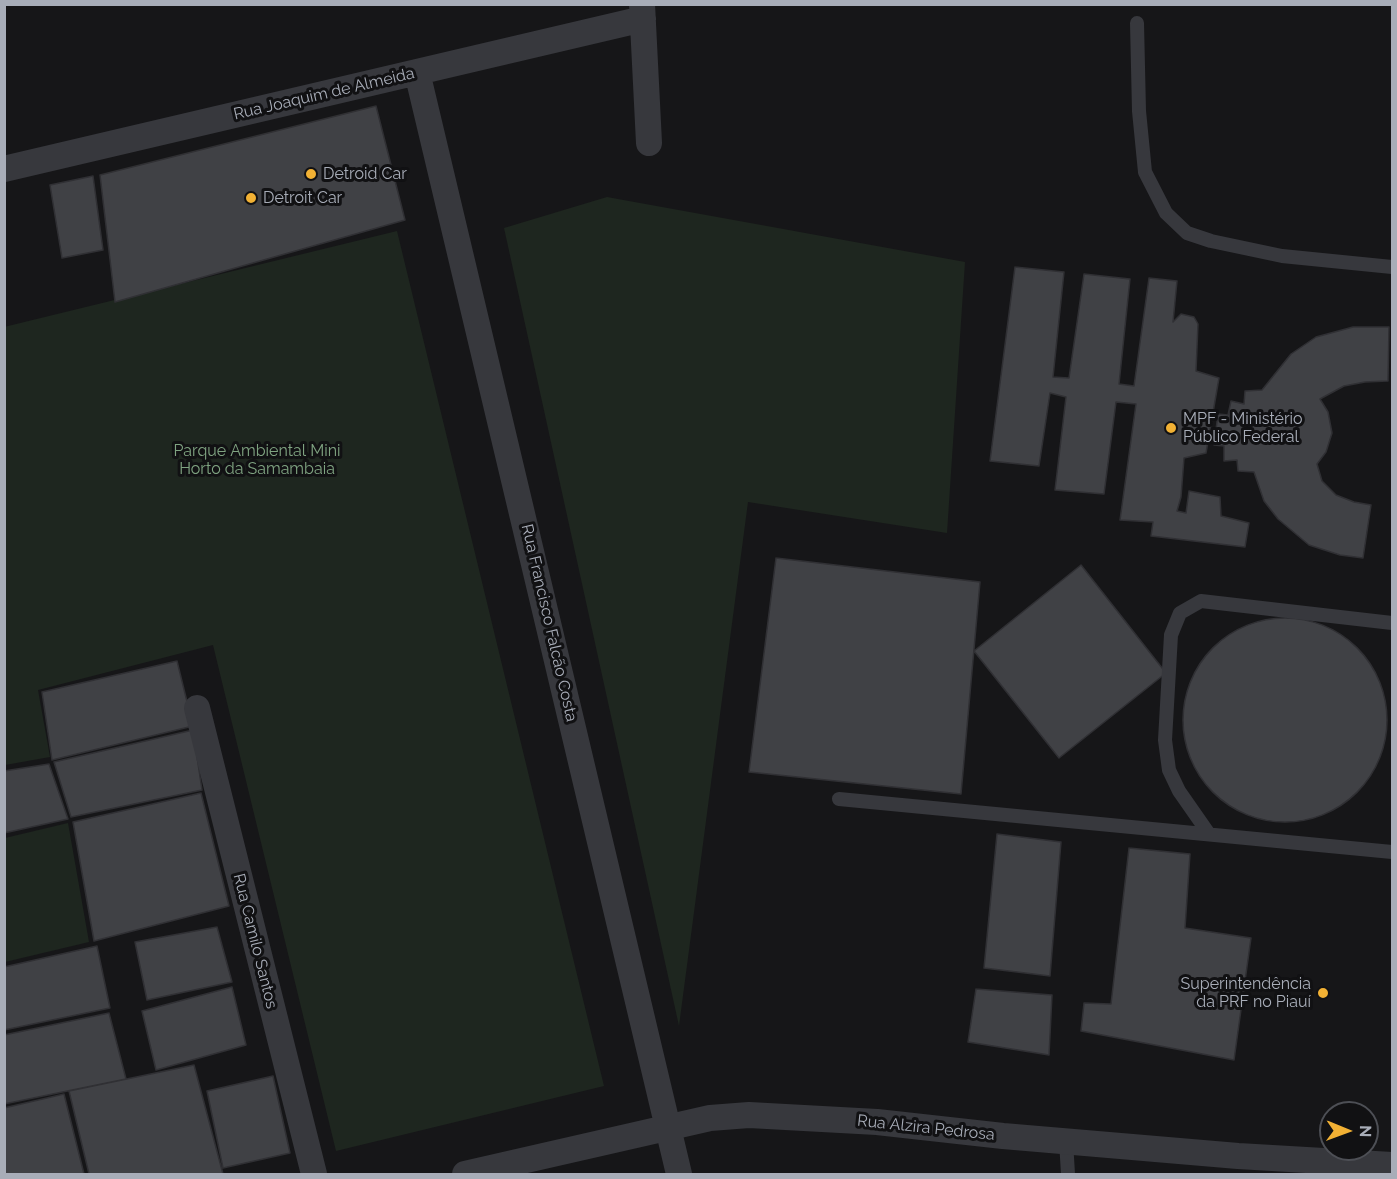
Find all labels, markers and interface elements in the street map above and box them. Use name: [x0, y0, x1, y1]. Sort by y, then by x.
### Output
street label: Rua Joaquim de Almeida: [232, 64, 416, 124]
place label: Detroid Car: [323, 164, 407, 184]
marker: Detroid Car: [304, 167, 318, 181]
place label: Detroit Car: [263, 188, 342, 208]
marker: Detroit Car: [244, 191, 258, 205]
place label: MPF - Ministério Público Federal: [1183, 409, 1303, 447]
marker: MPF - Ministério Público Federal: [1164, 421, 1178, 435]
park label: Parque Ambiental Mini Horto da Samambaia: [173, 441, 341, 479]
street label: Rua Francisco Falcão Costa: [517, 522, 581, 724]
street label: Rua Camilo Santos: [229, 871, 281, 1011]
place label: Superintendência da PRF no Piauí: [1181, 974, 1311, 1012]
marker: Superintendência da PRF no Piauí: [1316, 986, 1330, 1000]
north arrow: [1319, 1101, 1379, 1161]
street label: Rua Alzira Pedrosa: [856, 1111, 996, 1145]
text: N: [1356, 1125, 1375, 1138]

